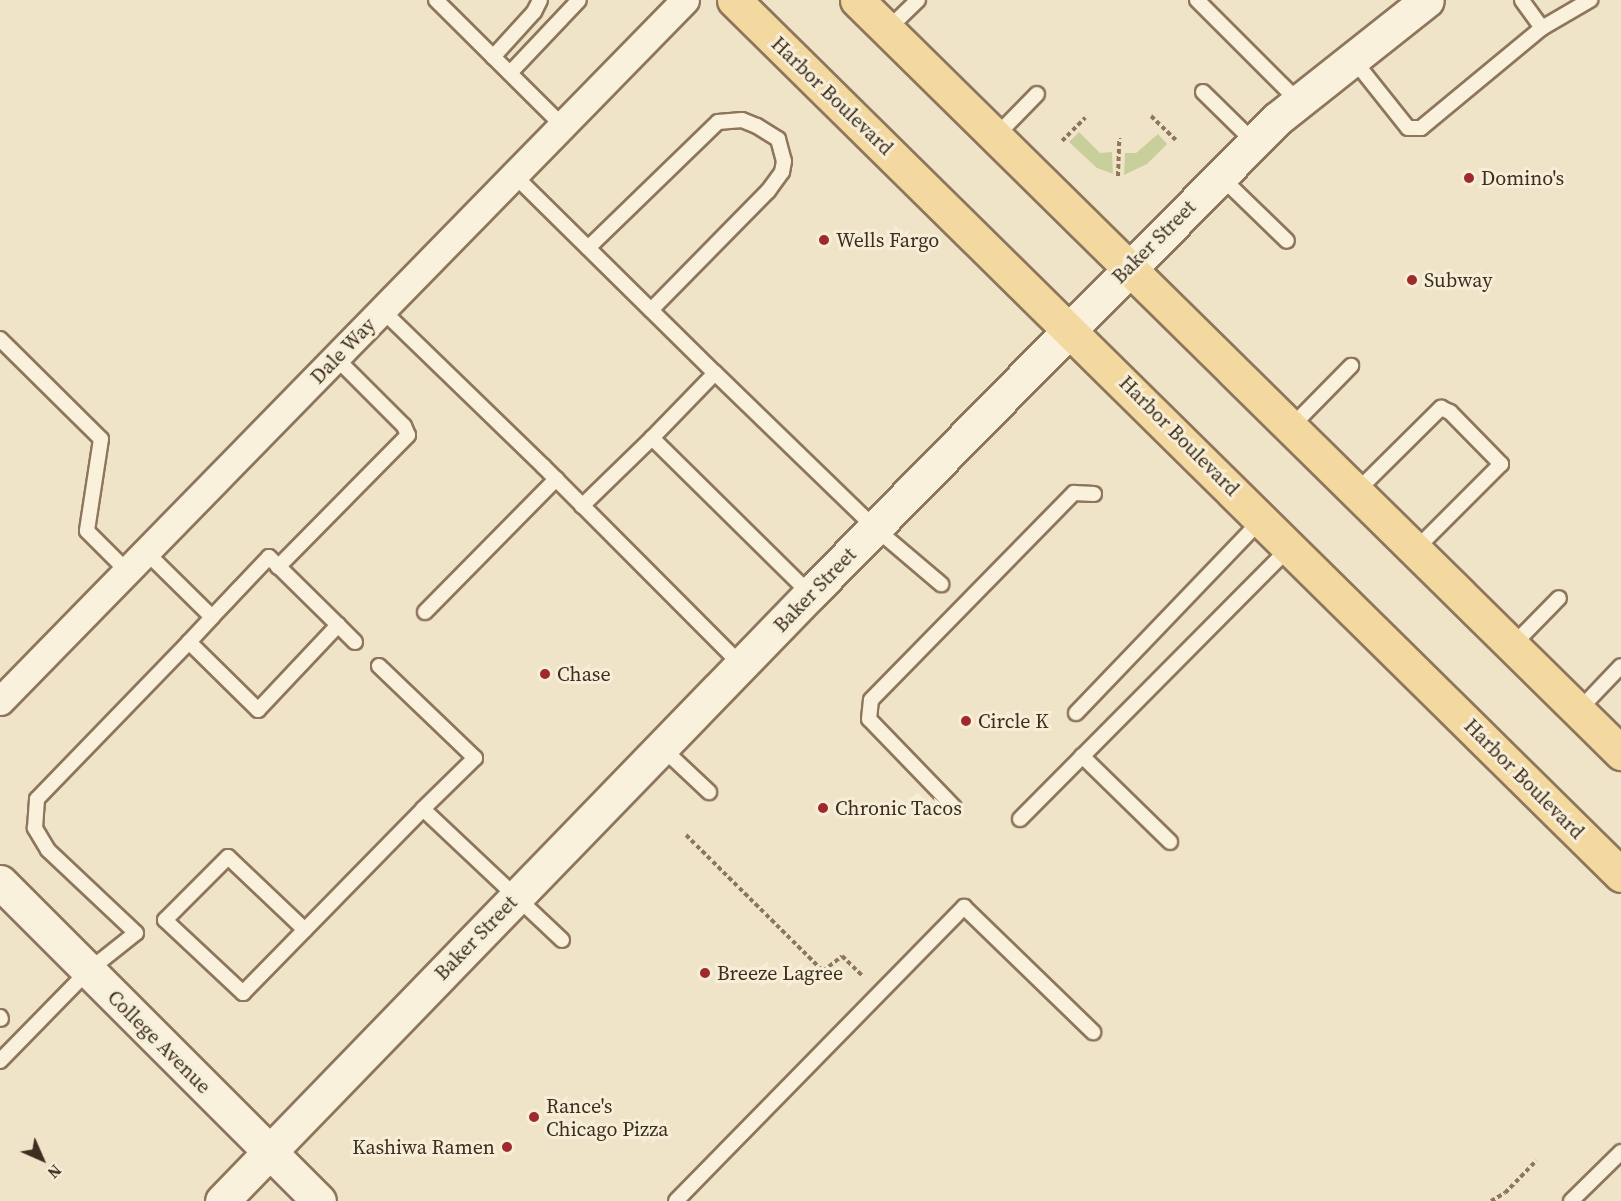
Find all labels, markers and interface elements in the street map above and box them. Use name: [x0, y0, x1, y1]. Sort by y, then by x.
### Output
street label: Harbor Boulevard: [766, 32, 898, 160]
place label: Domino's: [1481, 166, 1564, 190]
marker: Domino's: [1462, 171, 1476, 185]
street label: Baker Street: [1107, 195, 1201, 289]
place label: Wells Fargo: [836, 228, 939, 252]
marker: Wells Fargo: [817, 233, 831, 247]
place label: Subway: [1424, 268, 1492, 292]
marker: Subway: [1405, 273, 1419, 287]
street label: Dale Way: [305, 313, 381, 389]
street label: Harbor Boulevard: [1114, 371, 1244, 501]
street label: Baker Street: [769, 543, 861, 637]
place label: Chase: [557, 662, 611, 686]
marker: Chase: [538, 667, 552, 681]
place label: Circle K: [978, 709, 1049, 733]
marker: Circle K: [959, 714, 973, 728]
street label: Harbor Boulevard: [1459, 714, 1589, 844]
place label: Chronic Tacos: [835, 796, 962, 820]
marker: Chronic Tacos: [816, 801, 830, 815]
street label: Baker Street: [430, 891, 522, 985]
place label: Breeze Lagree: [717, 961, 843, 985]
marker: Breeze Lagree: [698, 966, 712, 980]
street label: College Avenue: [102, 985, 216, 1099]
place label: Rance's Chicago Pizza: [546, 1094, 668, 1141]
marker: Rance's Chicago Pizza: [527, 1110, 541, 1124]
north arrow: [12, 1129, 72, 1189]
place label: Kashiwa Ramen: [352, 1135, 495, 1159]
marker: Kashiwa Ramen: [500, 1140, 514, 1154]
text: N: [43, 1160, 67, 1184]

